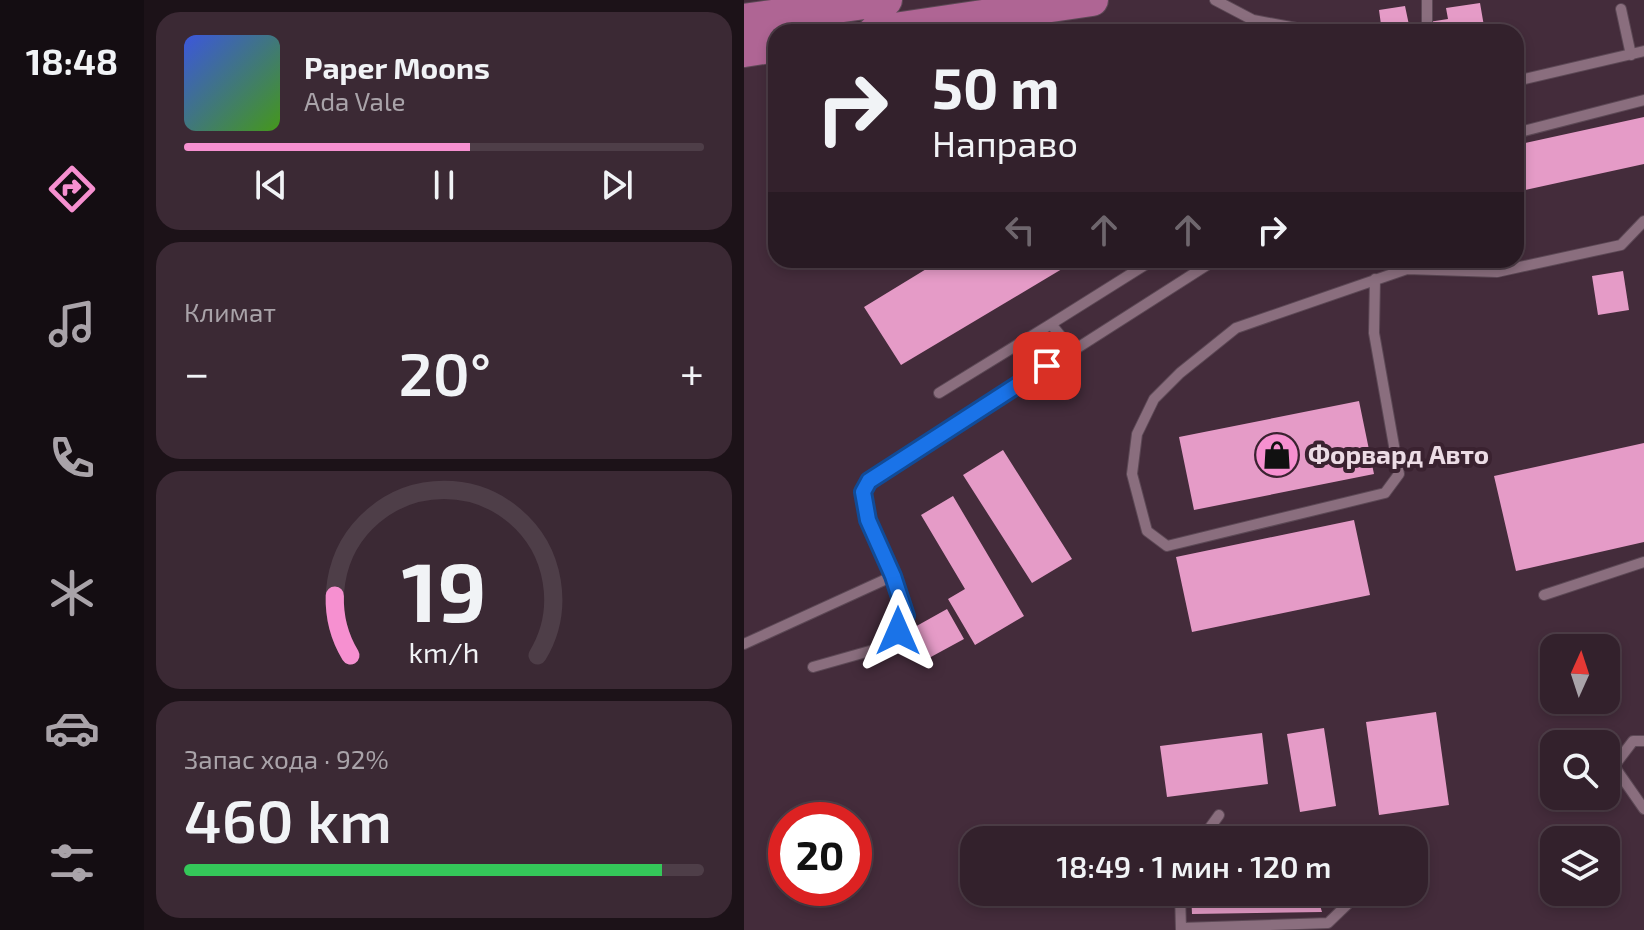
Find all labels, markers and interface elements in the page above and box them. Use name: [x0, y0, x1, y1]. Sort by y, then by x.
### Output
text: 18:48: [26, 39, 118, 82]
text: Paper Moons: [304, 49, 490, 85]
text: 50 m: [932, 53, 1060, 120]
icon: right: [800, 56, 904, 160]
text: Ada Vale: [304, 85, 406, 116]
text: Направо: [932, 121, 1078, 164]
icon: directions: [44, 161, 100, 217]
icon: previous: [249, 163, 293, 207]
icon: pause: [422, 163, 466, 207]
icon: next: [595, 163, 639, 207]
icon: left: [998, 208, 1042, 252]
icon: ahead: [1082, 208, 1126, 252]
icon: ahead: [1166, 208, 1210, 252]
icon: right: [1250, 208, 1294, 252]
icon: music: [44, 296, 100, 352]
text: Климат: [184, 296, 276, 327]
pin: [1013, 332, 1081, 400]
text: 20°: [398, 336, 491, 408]
icon: arrive: [1025, 344, 1069, 388]
text: −: [184, 345, 210, 398]
text: +: [680, 345, 704, 398]
icon: phone: [44, 430, 100, 486]
shop icon: Форвард Авто: [1253, 431, 1301, 479]
place label: Форвард Авто: [1308, 438, 1489, 469]
text: 19: [401, 538, 487, 638]
icon: climate: [44, 565, 100, 621]
position arrow: [856, 589, 940, 673]
text: km/h: [409, 634, 479, 669]
north arrow: [1540, 634, 1620, 714]
map controls: [1540, 634, 1620, 906]
icon: car: [44, 700, 100, 756]
button: search: [1540, 730, 1620, 810]
text: Запас хода · 92%: [184, 743, 389, 774]
text: 460 km: [184, 783, 392, 855]
speed limit sign: 20: [768, 802, 872, 906]
button: layers: [1540, 826, 1620, 906]
icon: filters: [44, 835, 100, 891]
text: 18:49 · 1 мин · 120 m: [1057, 848, 1331, 884]

